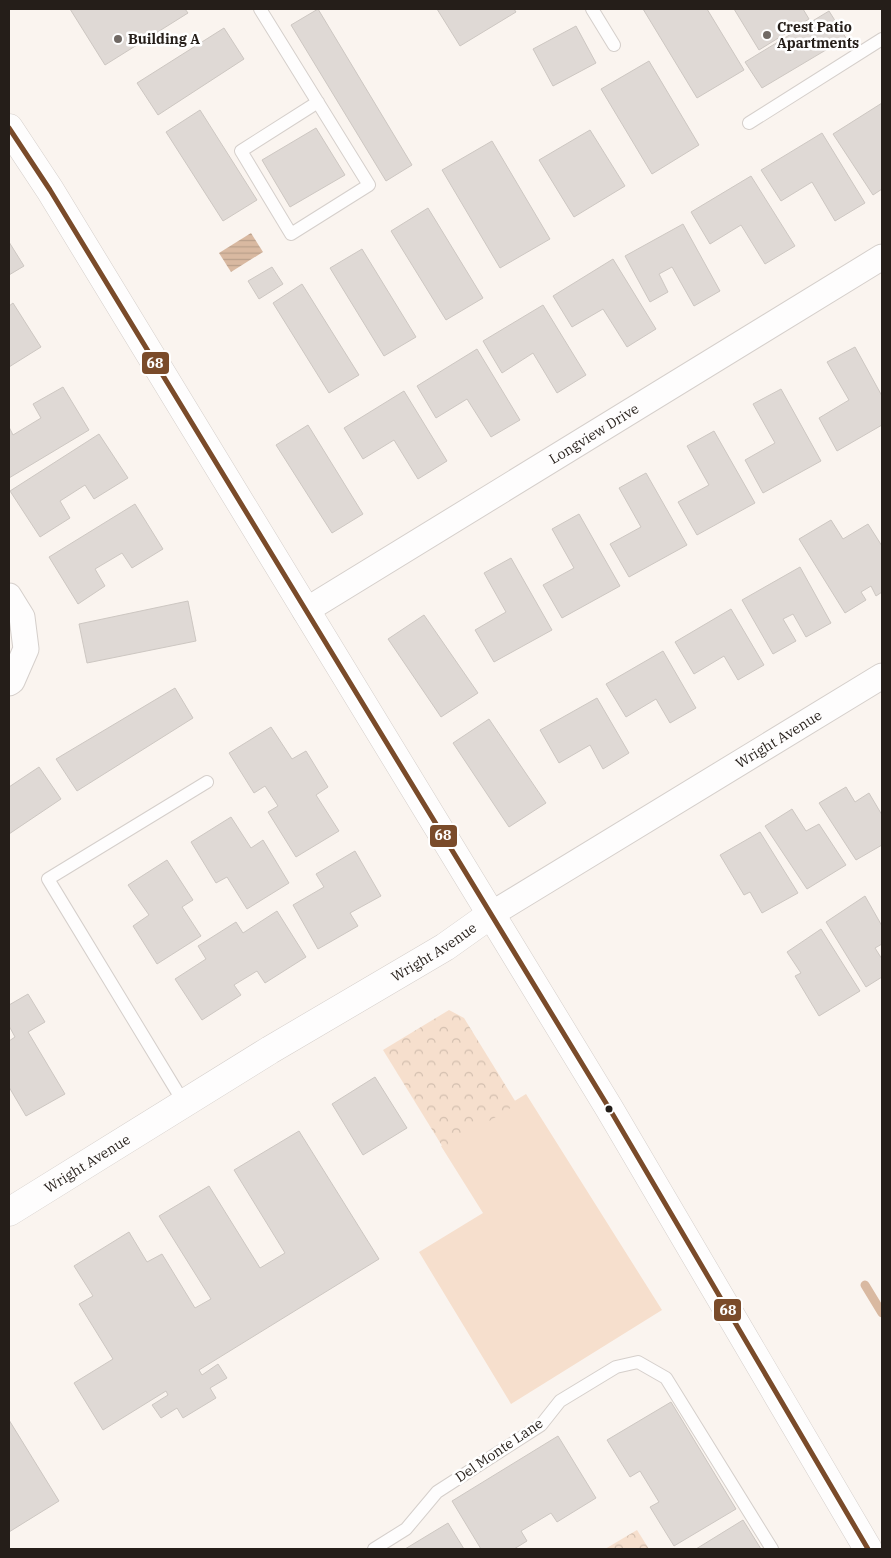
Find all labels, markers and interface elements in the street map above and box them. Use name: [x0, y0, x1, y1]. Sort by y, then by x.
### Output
place label: Crest Patio Apartments: [777, 18, 859, 52]
marker: Crest Patio Apartments: [761, 29, 773, 41]
place label: Building A: [128, 30, 200, 48]
marker: Building A: [112, 33, 124, 45]
line badge: 68: [141, 351, 170, 375]
text: 68: [147, 354, 163, 372]
street label: Longview Drive: [546, 399, 642, 468]
street label: Wright Avenue: [732, 706, 825, 772]
line badge: 68: [429, 824, 458, 848]
text: 68: [435, 826, 451, 844]
street label: Wright Avenue: [388, 918, 480, 986]
unlabelled marker: [604, 1104, 614, 1114]
street label: Wright Avenue: [41, 1130, 133, 1197]
line badge: 68: [713, 1298, 742, 1322]
text: 68: [720, 1301, 736, 1319]
street label: Del Monte Lane: [452, 1414, 546, 1486]

